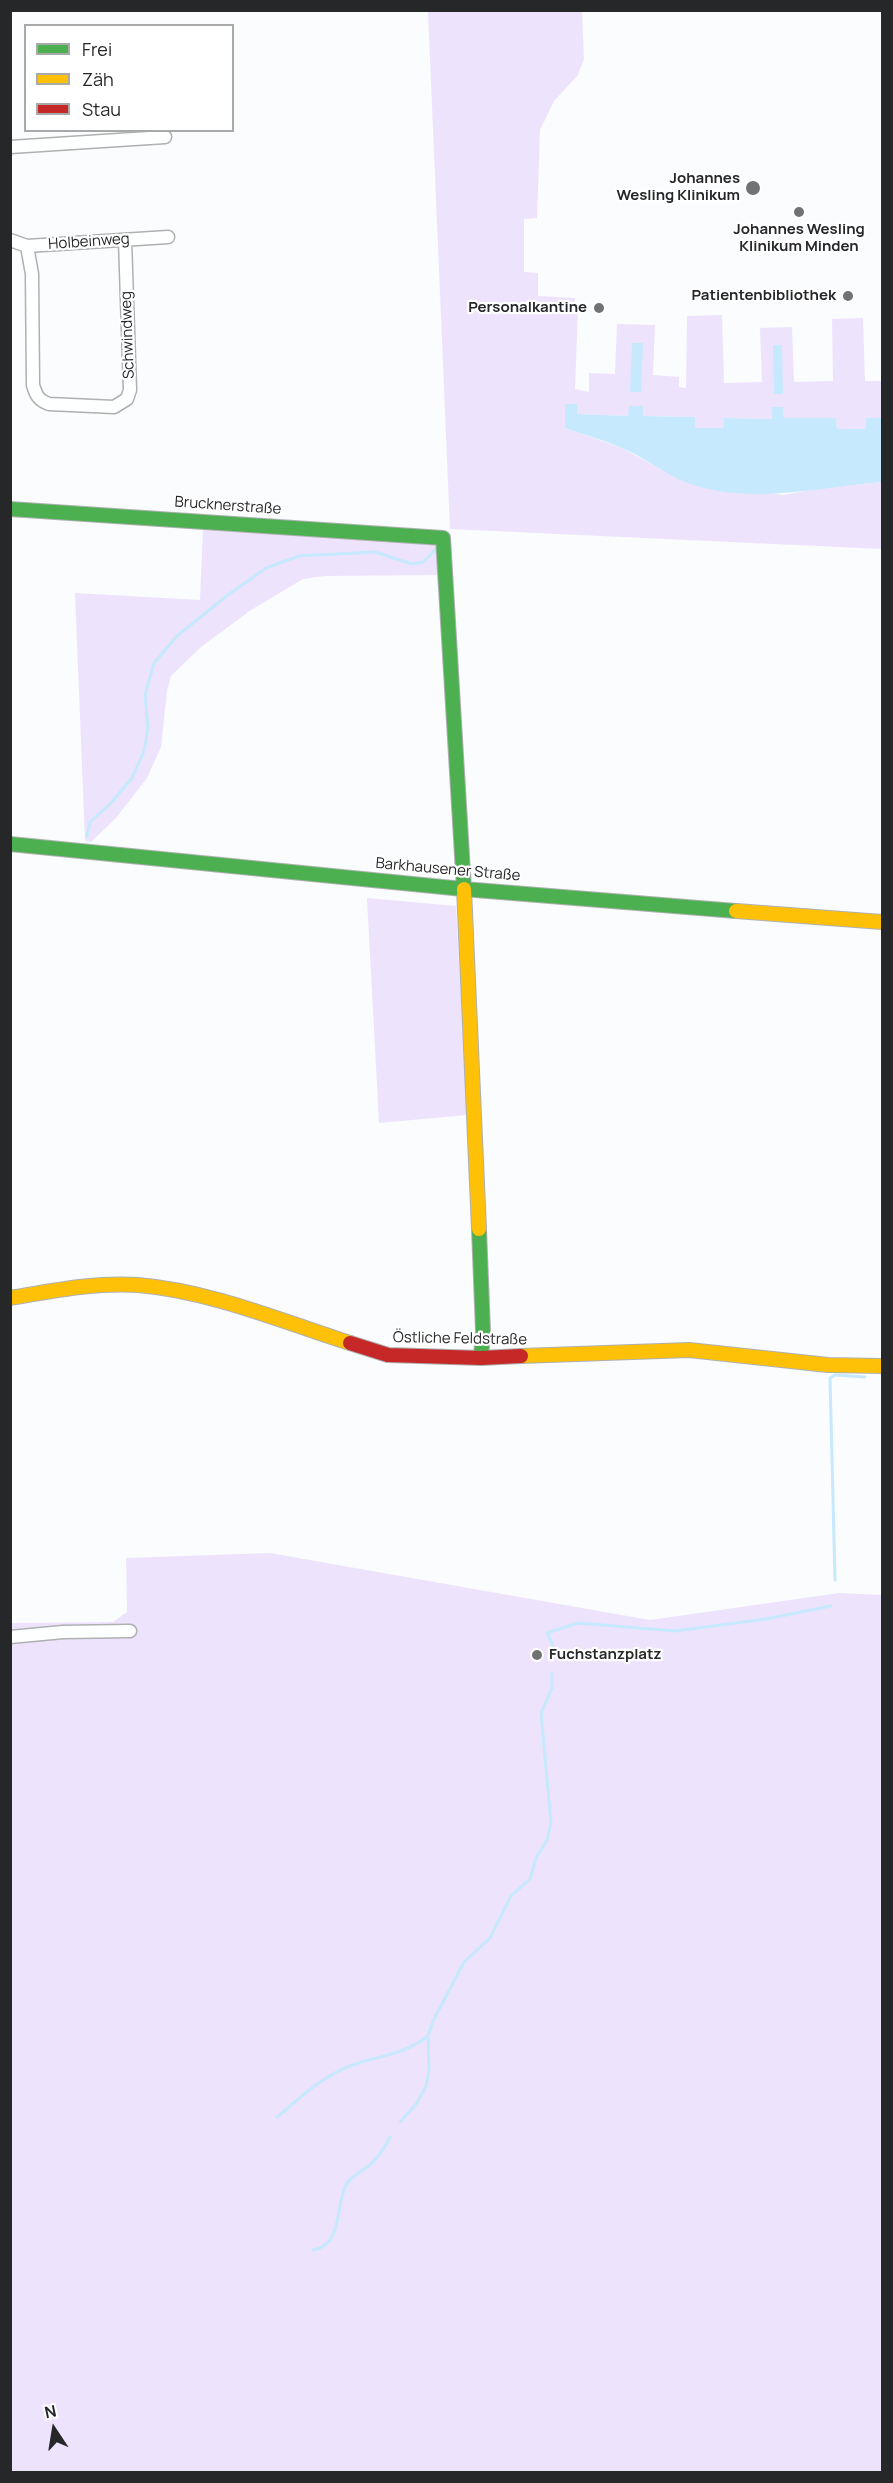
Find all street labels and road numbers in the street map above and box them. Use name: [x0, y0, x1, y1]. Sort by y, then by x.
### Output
street label: Holbeinweg: [48, 230, 130, 254]
street label: Schwindweg: [117, 291, 139, 379]
street label: Brucknerstraße: [174, 493, 282, 519]
street label: Barkhausener Straße: [375, 855, 521, 885]
street label: Östliche Feldstraße: [393, 1329, 527, 1349]

